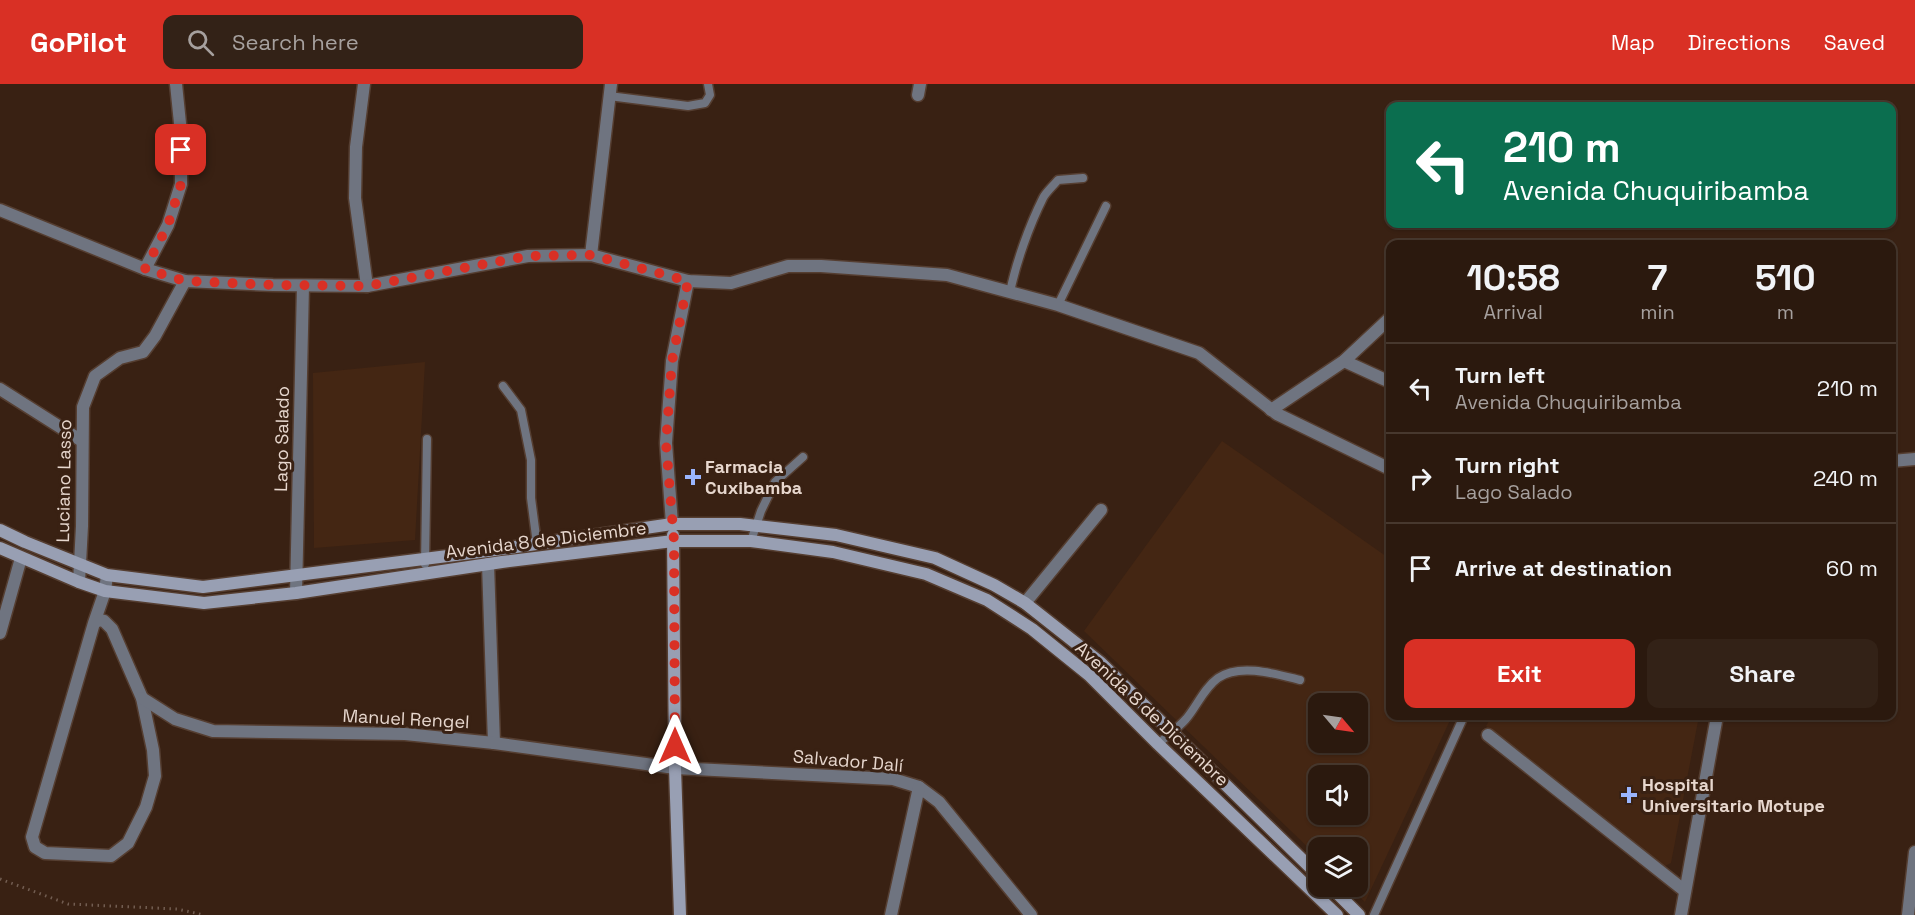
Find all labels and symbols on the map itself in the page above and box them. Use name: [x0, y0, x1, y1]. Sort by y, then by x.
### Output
pin: [155, 124, 206, 175]
street label: Lago Salado: [269, 386, 294, 492]
street label: Luciano Lasso: [51, 419, 76, 543]
place label: Farmacia Cuxibamba: [705, 455, 803, 499]
marker: Farmacia Cuxibamba: [686, 470, 700, 484]
street label: Avenida 8 de Diciembre: [444, 516, 648, 563]
street label: Avenida 8 de Diciembre: [1071, 636, 1234, 791]
north arrow: [1308, 693, 1368, 753]
street label: Manuel Rengel: [342, 704, 470, 733]
position arrow: [643, 714, 707, 778]
street label: Salvador Dalí: [792, 744, 905, 777]
place label: Hospital Universitario Motupe: [1642, 773, 1825, 817]
marker: Hospital Universitario Motupe: [1620, 786, 1638, 804]

